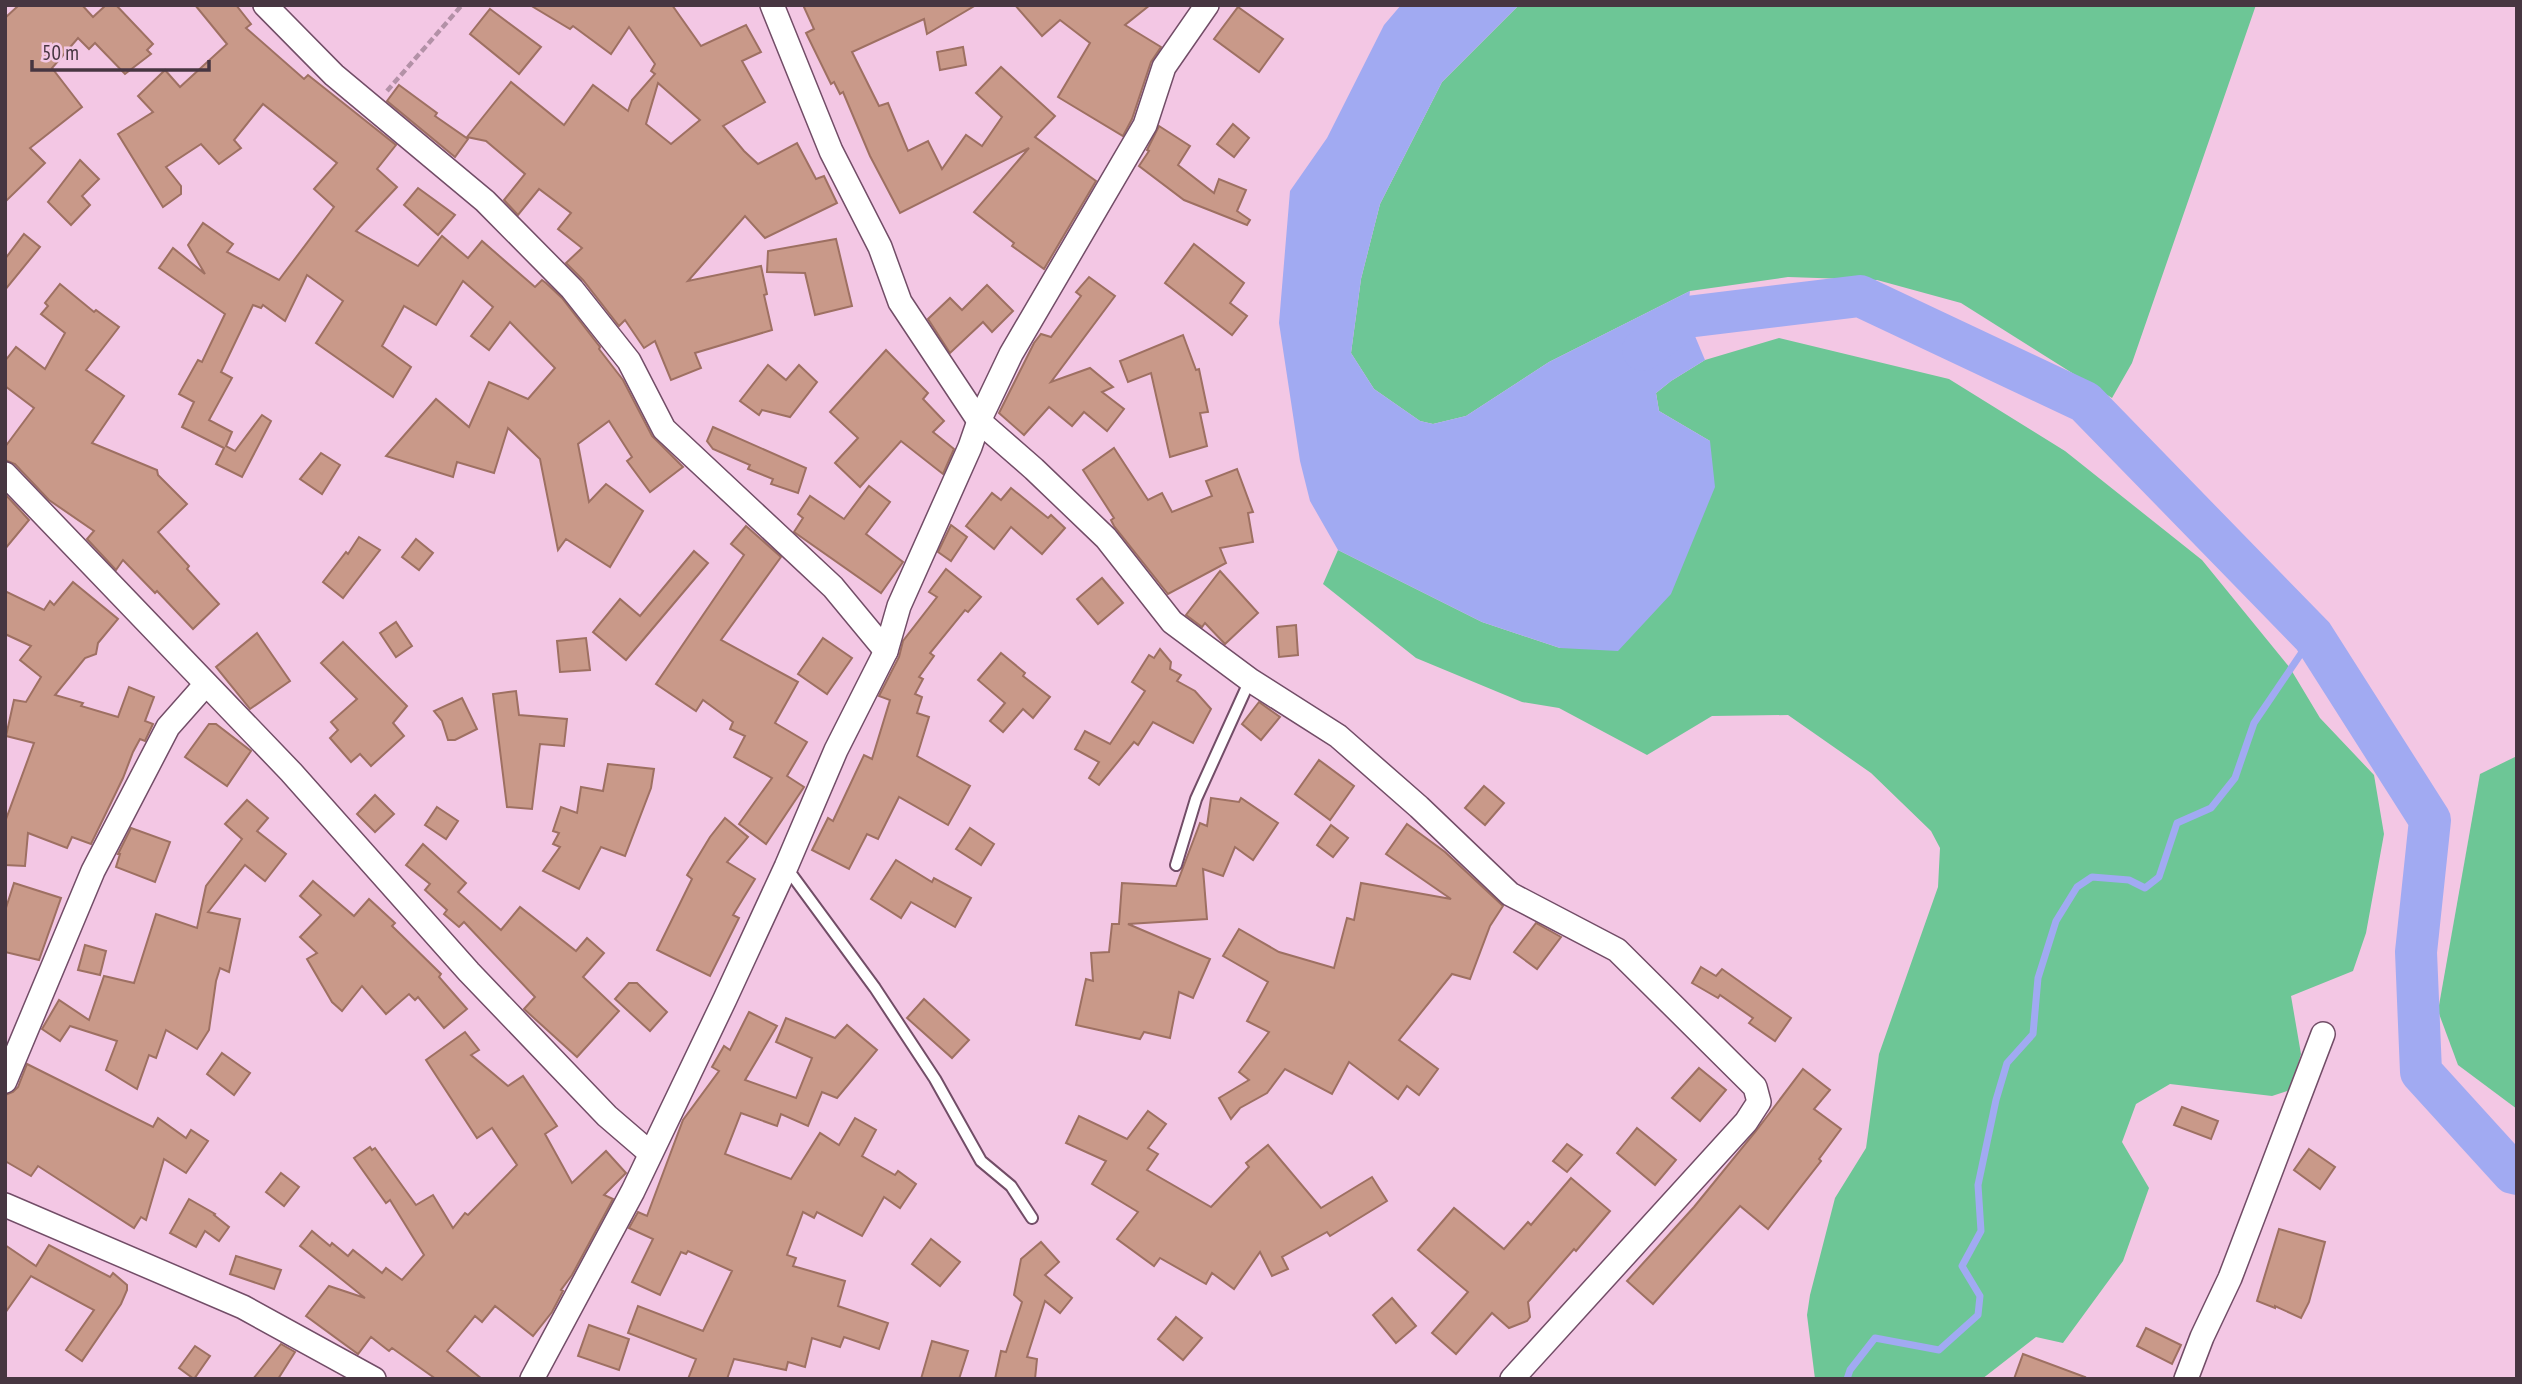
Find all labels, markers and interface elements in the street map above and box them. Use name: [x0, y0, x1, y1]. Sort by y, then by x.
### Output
scale bar: [32, 28, 208, 72]
text: 50 m: [42, 39, 79, 66]

